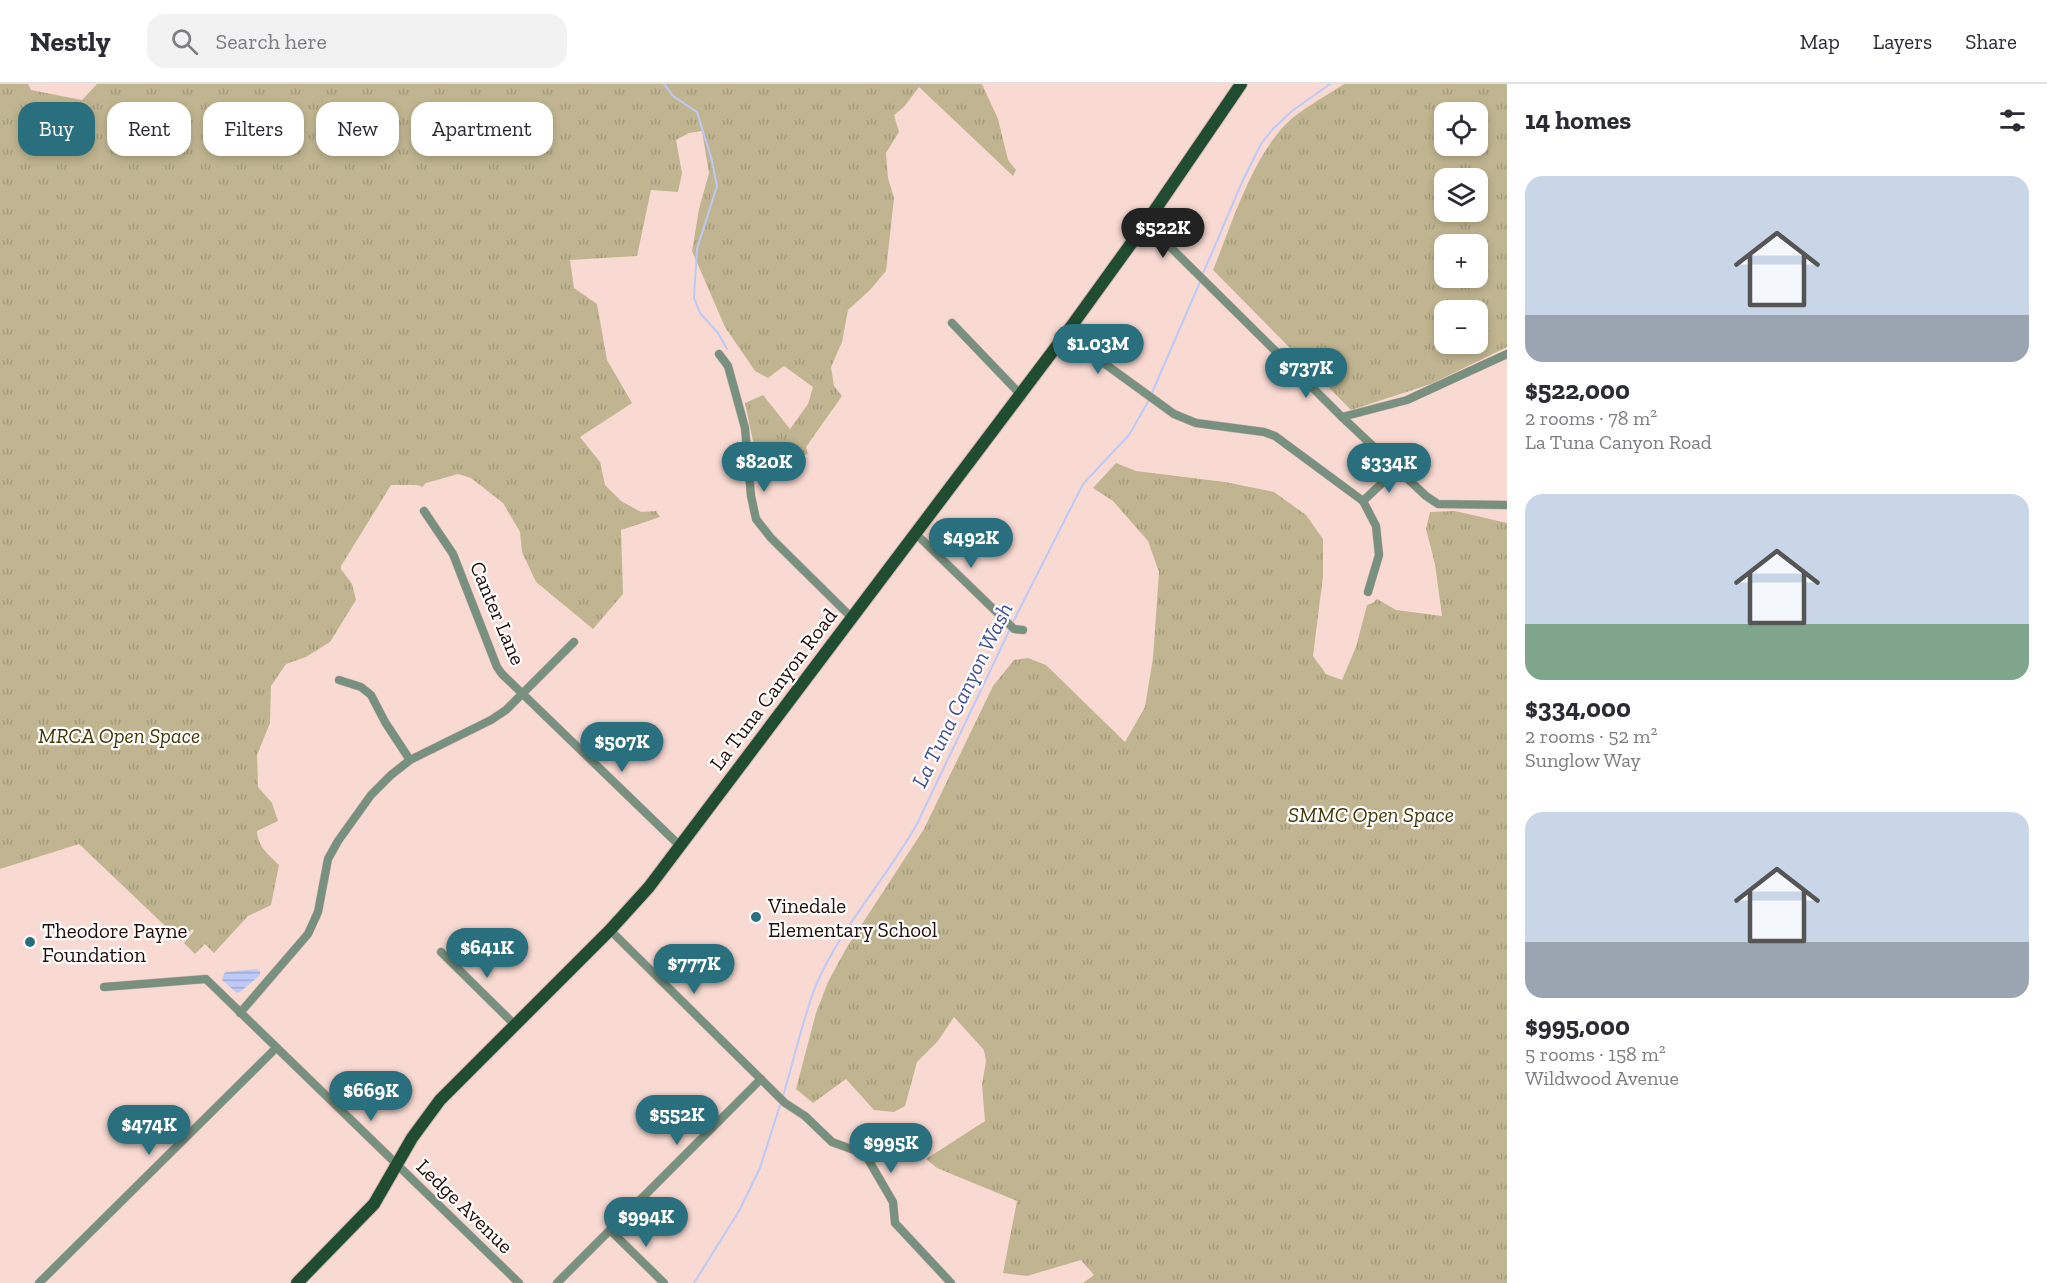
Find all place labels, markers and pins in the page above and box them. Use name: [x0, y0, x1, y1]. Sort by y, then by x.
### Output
pin: $522K: [1121, 208, 1205, 259]
pin: $1.03M: [1049, 324, 1147, 375]
pin: $737K: [1264, 348, 1348, 399]
pin: $820K: [722, 442, 806, 493]
pin: $334K: [1347, 443, 1431, 494]
pin: $492K: [929, 518, 1013, 569]
pin: $507K: [580, 722, 664, 773]
place label: Vinedale Elementary School: [767, 893, 938, 942]
marker: Vinedale Elementary School: [749, 910, 763, 924]
place label: Theodore Payne Foundation: [42, 918, 188, 967]
pin: $641K: [445, 928, 529, 979]
marker: Theodore Payne Foundation: [23, 935, 37, 949]
pin: $777K: [652, 944, 736, 995]
pin: $669K: [329, 1071, 413, 1122]
pin: $552K: [635, 1095, 719, 1146]
pin: $474K: [107, 1105, 191, 1156]
pin: $995K: [849, 1123, 933, 1174]
pin: $994K: [604, 1197, 688, 1248]

